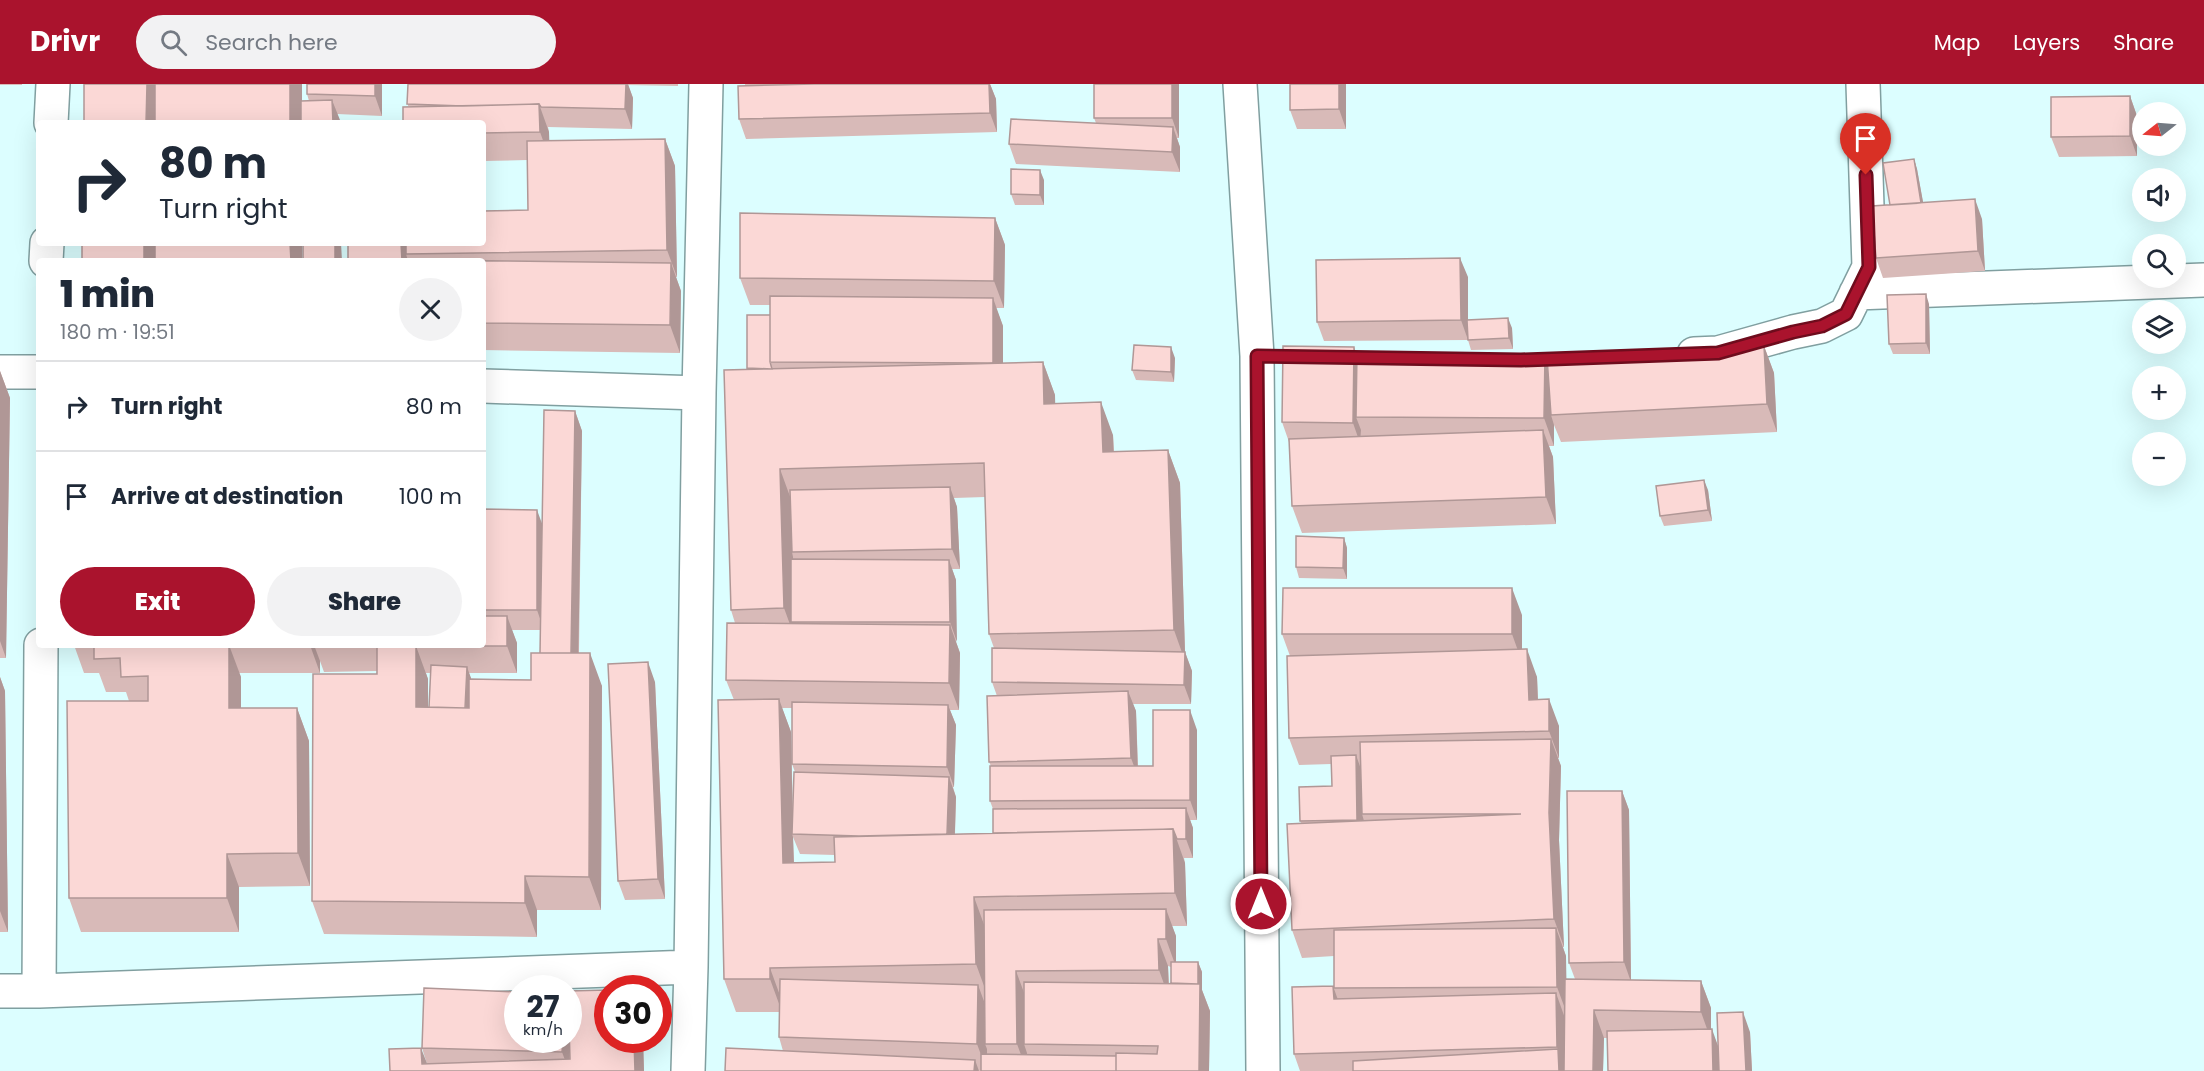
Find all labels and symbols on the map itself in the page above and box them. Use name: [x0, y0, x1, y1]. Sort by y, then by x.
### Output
north arrow: [2132, 102, 2186, 156]
pin: [1840, 113, 1891, 175]
position arrow: [1229, 872, 1293, 936]
speed limit sign: 30: [594, 975, 672, 1053]

